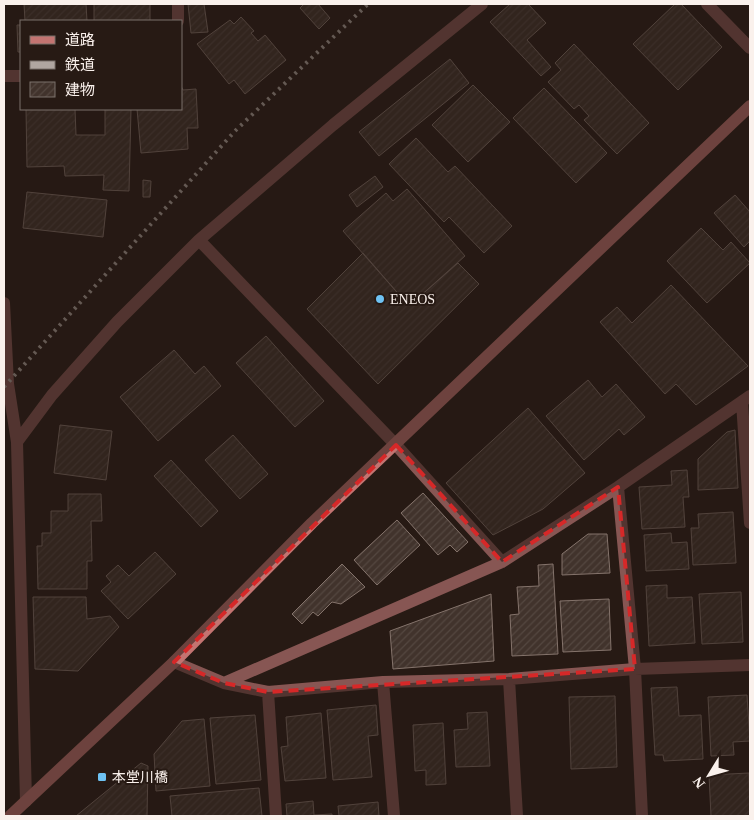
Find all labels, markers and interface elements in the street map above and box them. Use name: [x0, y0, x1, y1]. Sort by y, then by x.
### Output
legend: [20, 20, 182, 110]
text: 道路: [65, 32, 95, 48]
text: 鉄道: [65, 57, 95, 73]
text: 建物: [65, 82, 95, 98]
place label: ENEOS: [390, 292, 435, 307]
marker: ENEOS: [374, 293, 386, 305]
north arrow: [684, 750, 734, 800]
place label: 本堂川橋: [112, 770, 168, 785]
marker: 本堂川橋: [96, 771, 108, 783]
text: N: [690, 774, 708, 791]

